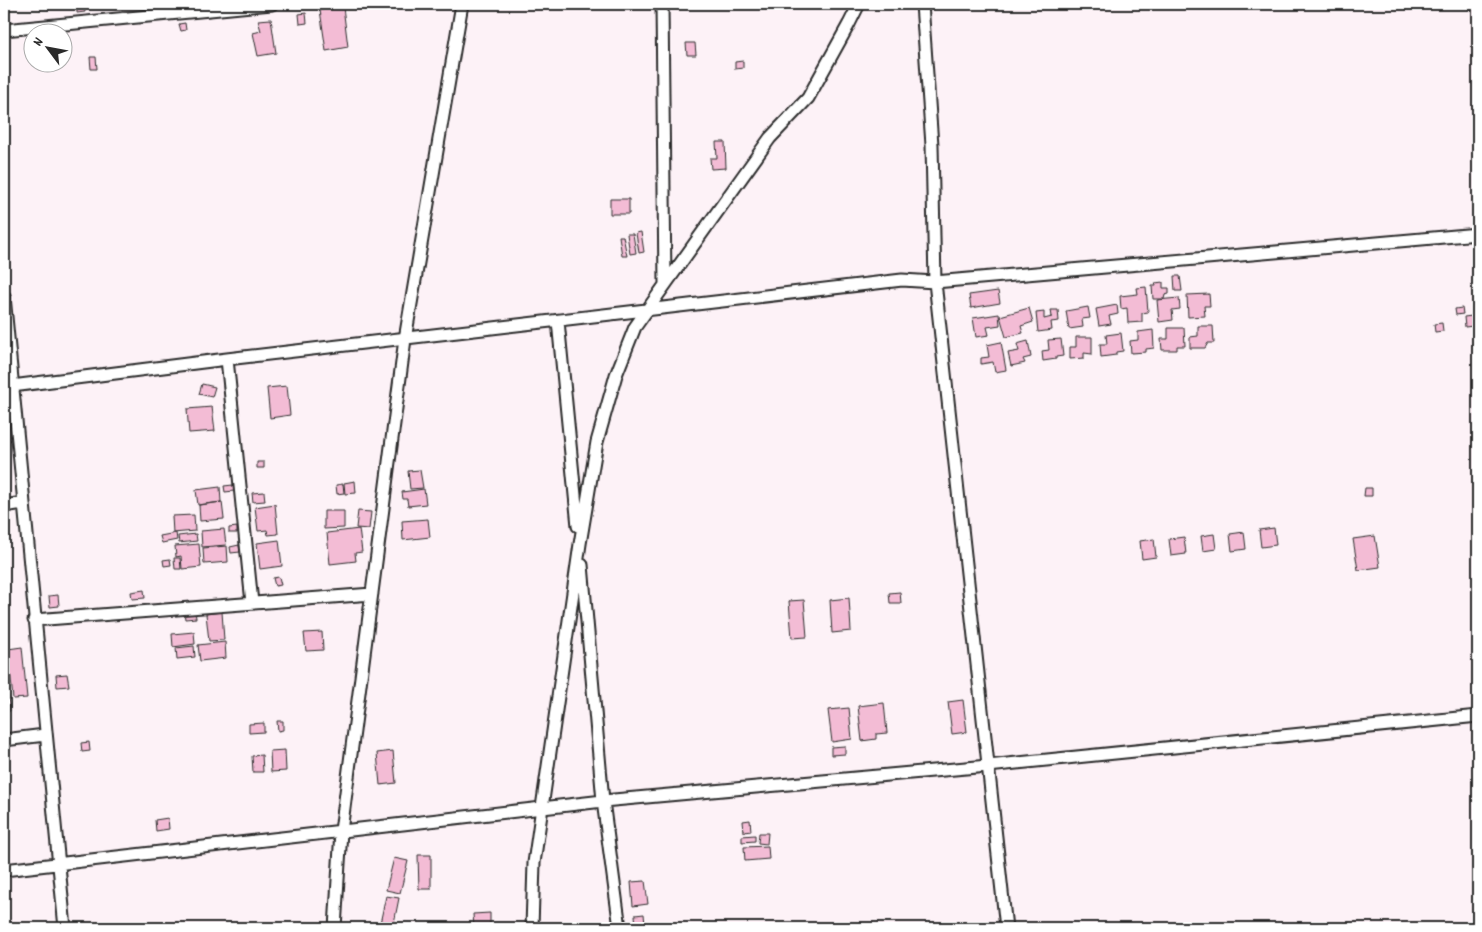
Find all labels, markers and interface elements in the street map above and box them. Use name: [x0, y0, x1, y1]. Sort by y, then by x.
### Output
north arrow: [22, 22, 72, 72]
text: N: [28, 34, 49, 50]

